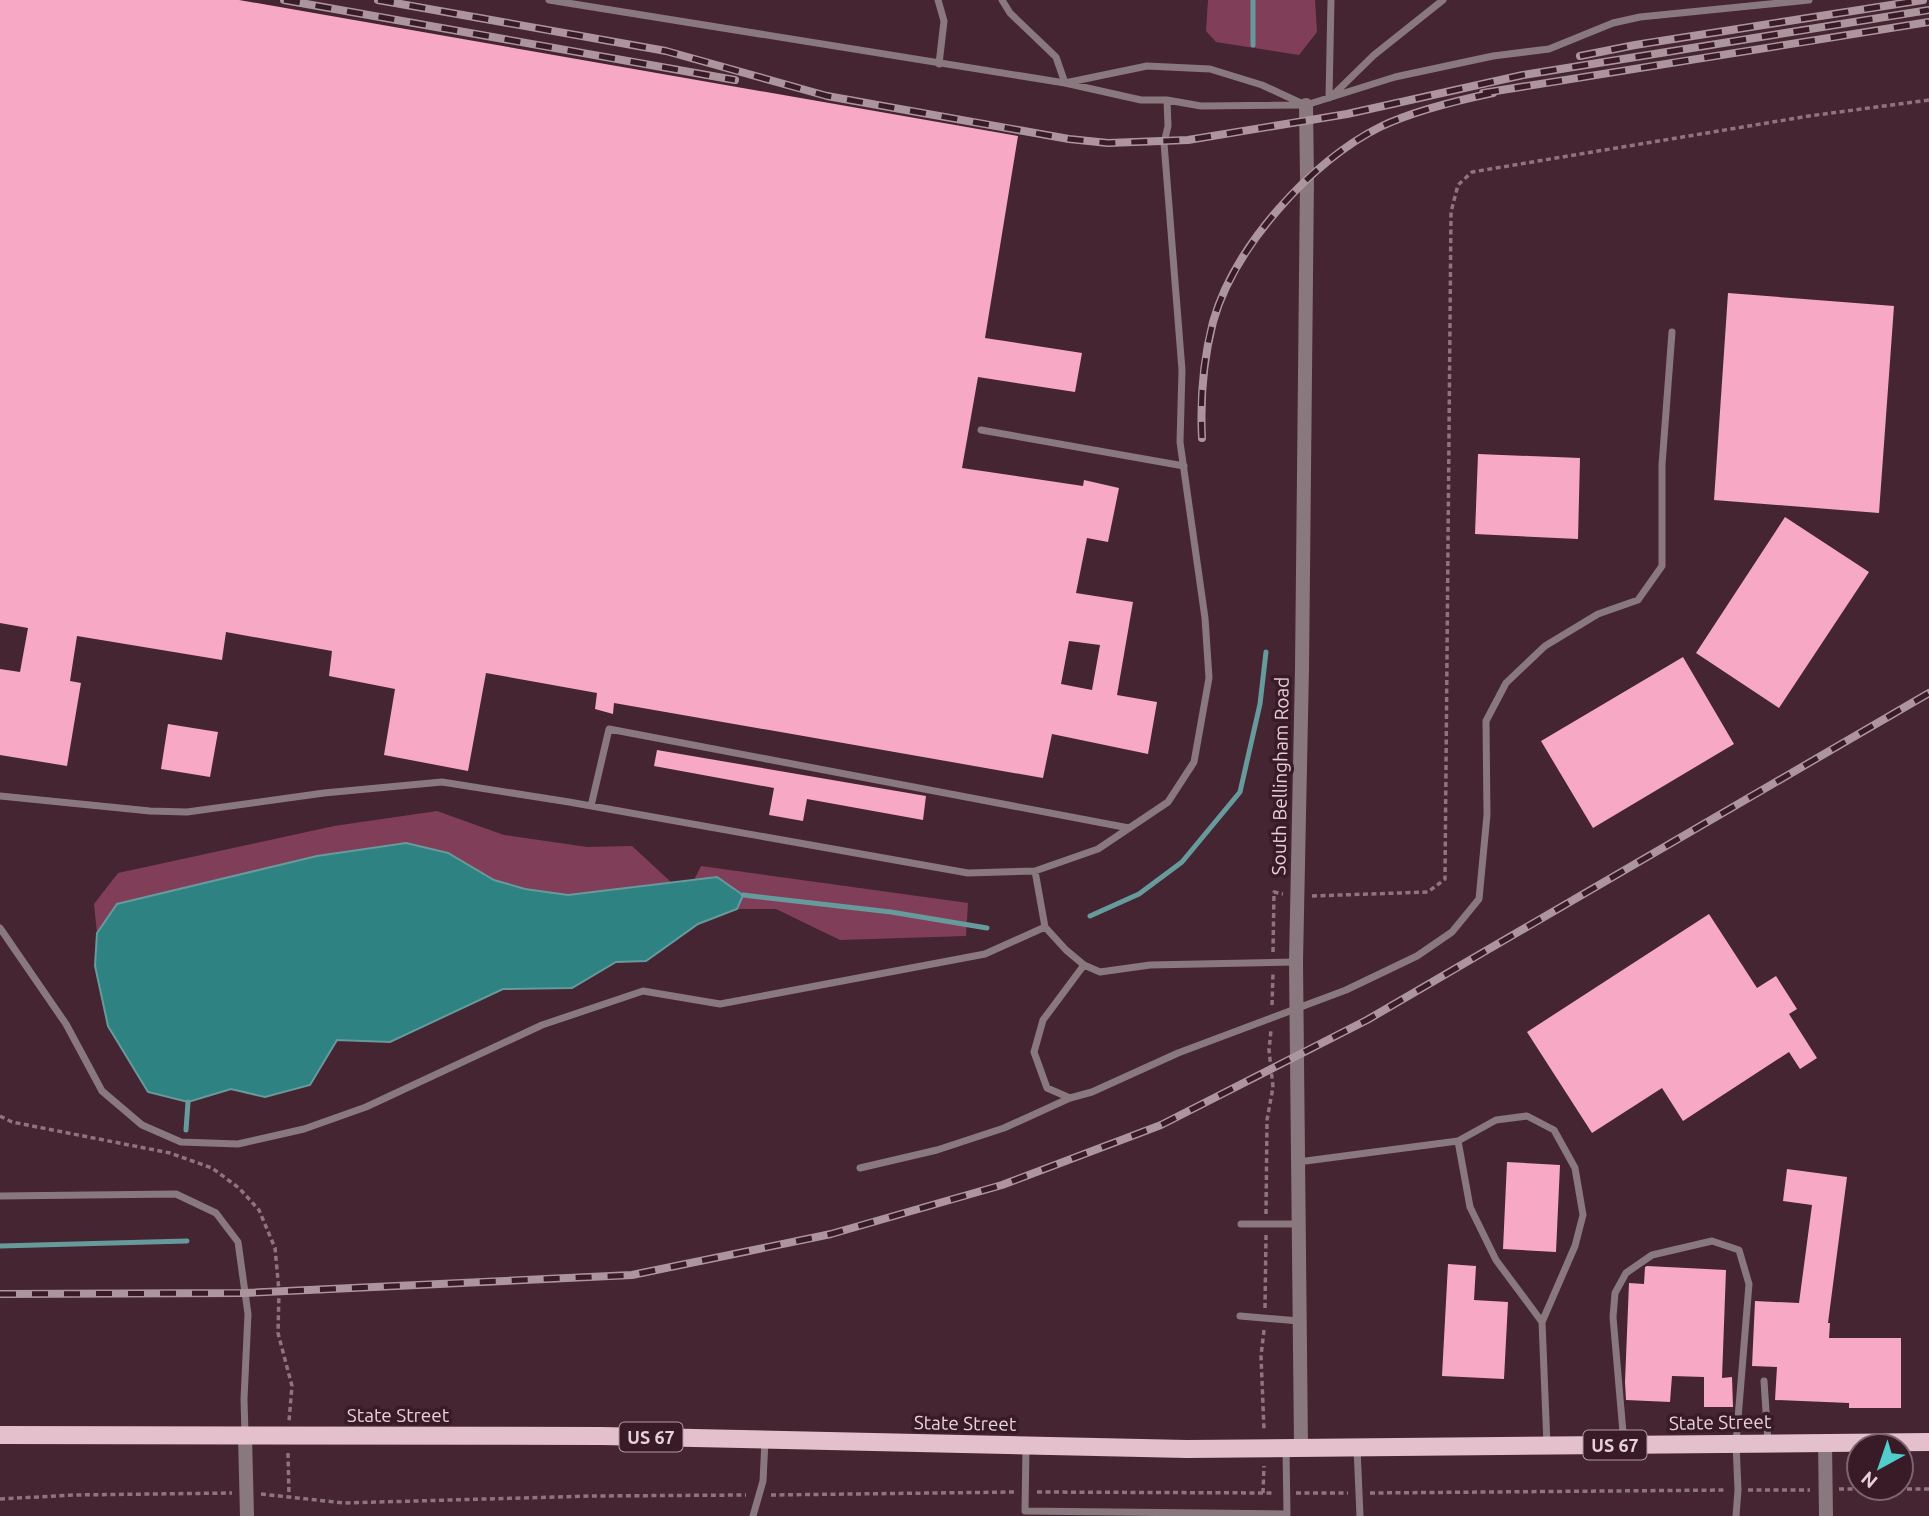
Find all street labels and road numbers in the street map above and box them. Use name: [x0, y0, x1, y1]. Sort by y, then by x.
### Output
street label: South Bellingham Road: [1267, 676, 1293, 876]
street label: State Street: [347, 1404, 450, 1426]
street label: State Street: [1669, 1410, 1772, 1434]
street label: State Street: [914, 1411, 1017, 1435]
road number: US 67: [620, 1422, 682, 1452]
road number: US 67: [1584, 1430, 1646, 1460]

